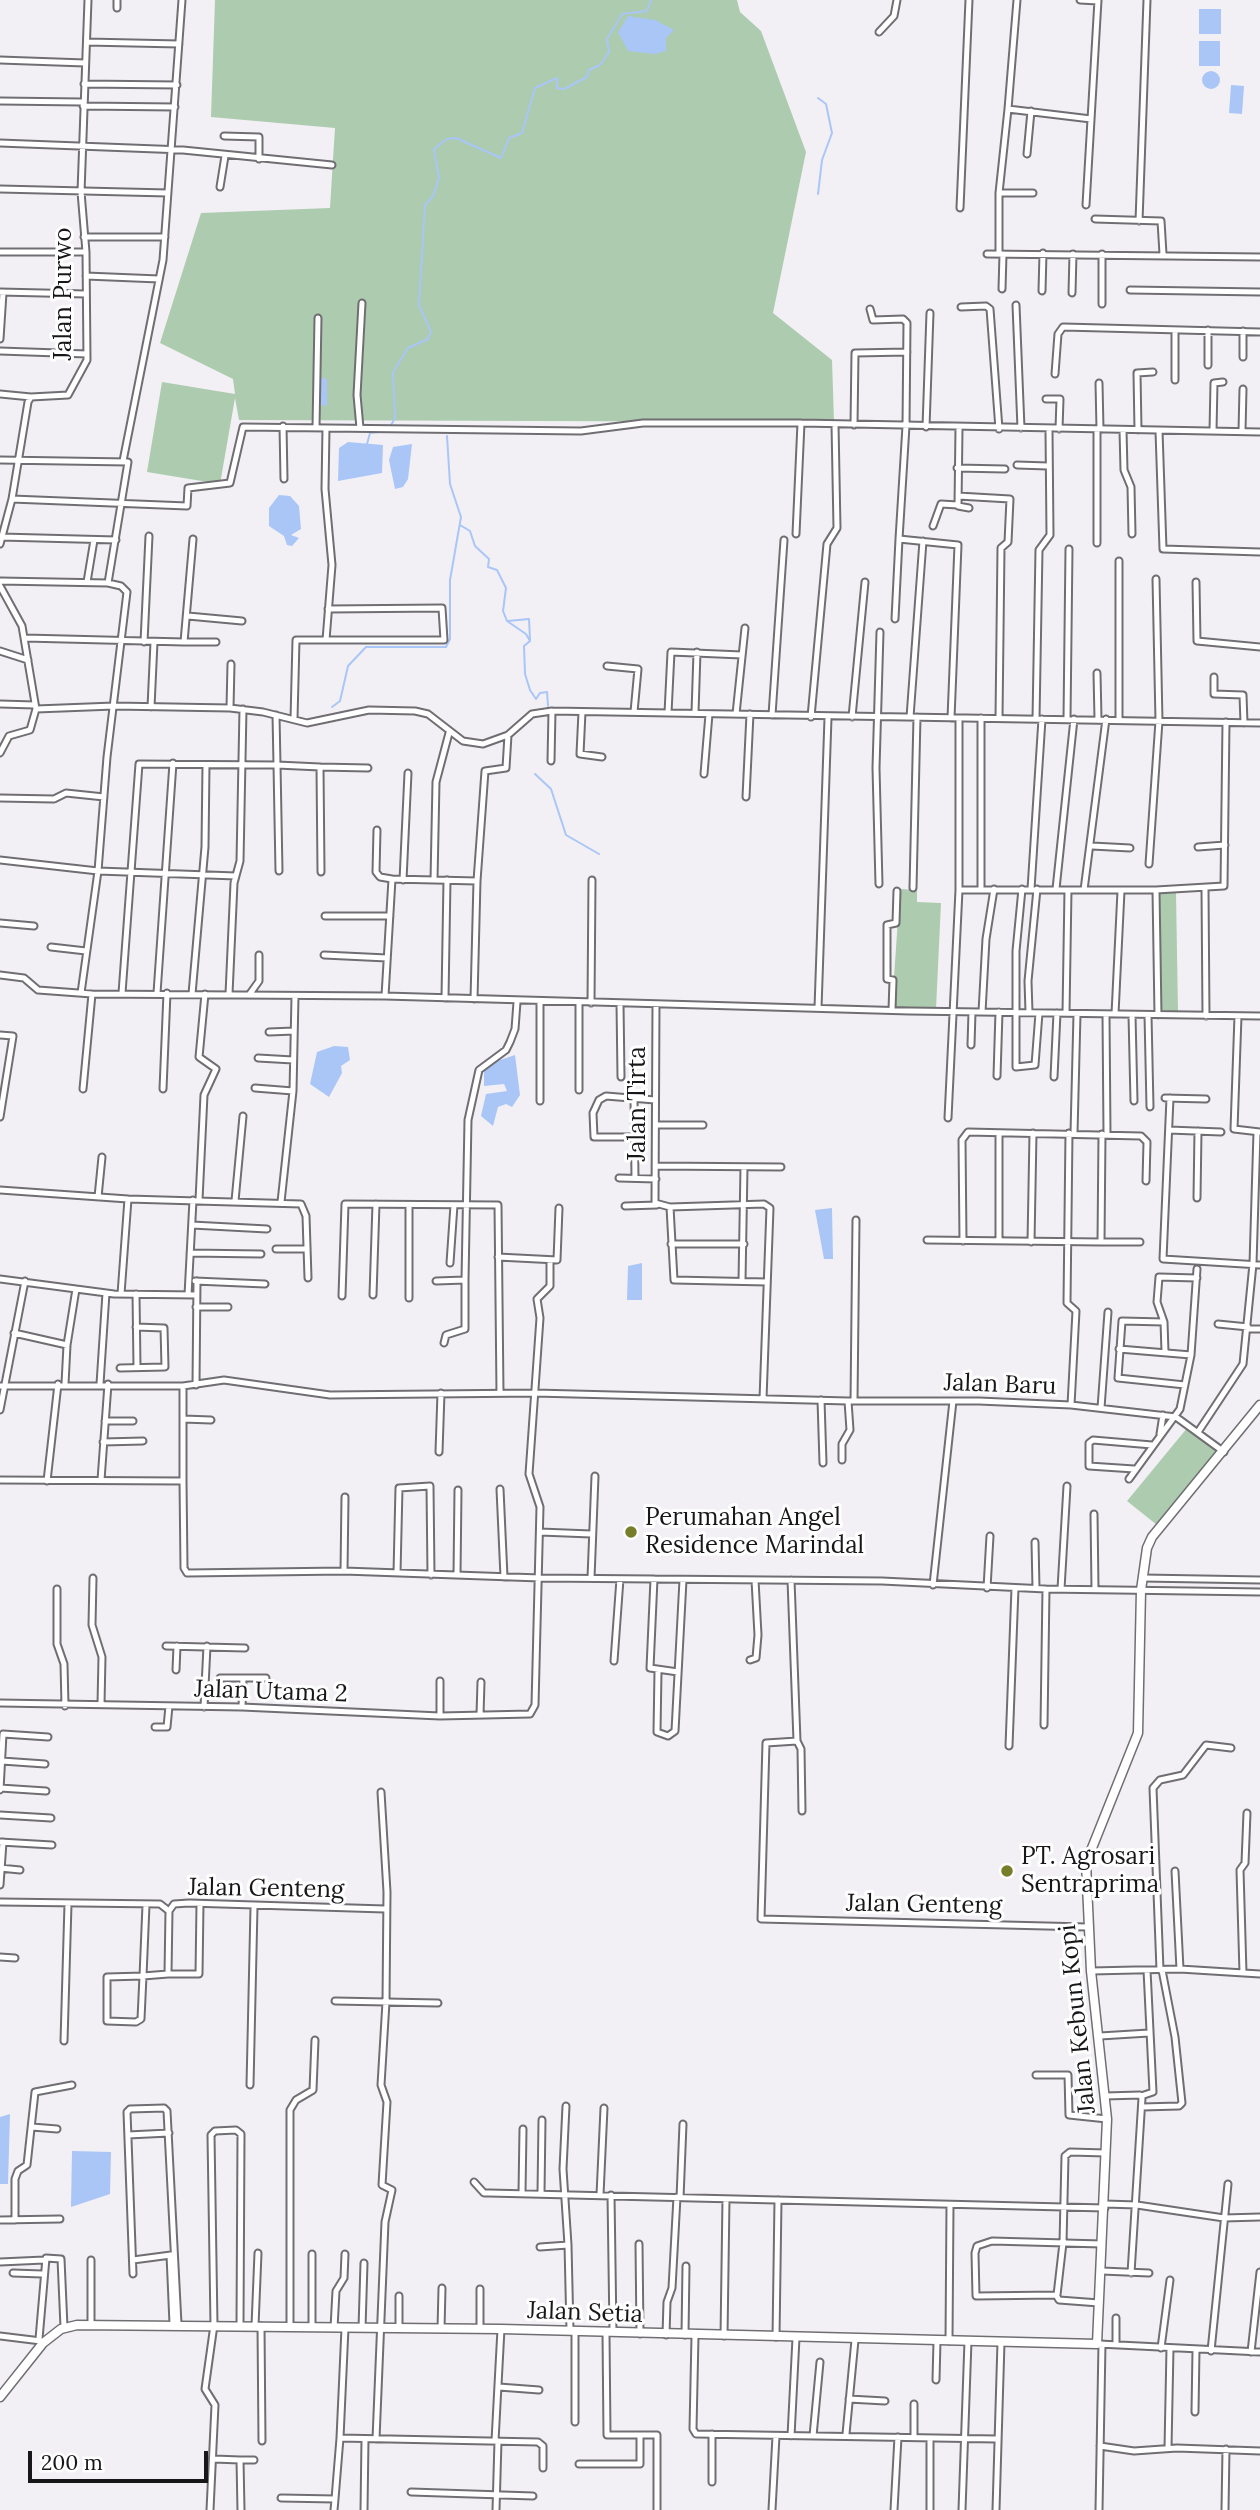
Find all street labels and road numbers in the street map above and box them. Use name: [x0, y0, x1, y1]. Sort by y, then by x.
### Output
street label: Jalan Purwo: [50, 227, 78, 361]
street label: Jalan Tirta: [624, 1046, 652, 1162]
street label: Jalan Baru: [943, 1369, 1057, 1401]
street label: Jalan Utama 2: [194, 1675, 348, 1709]
street label: Jalan Genteng: [187, 1873, 345, 1905]
street label: Jalan Genteng: [845, 1889, 1003, 1921]
street label: Jalan Kebun Kopi: [1054, 1923, 1102, 2115]
street label: Jalan Setia: [527, 2297, 643, 2329]

